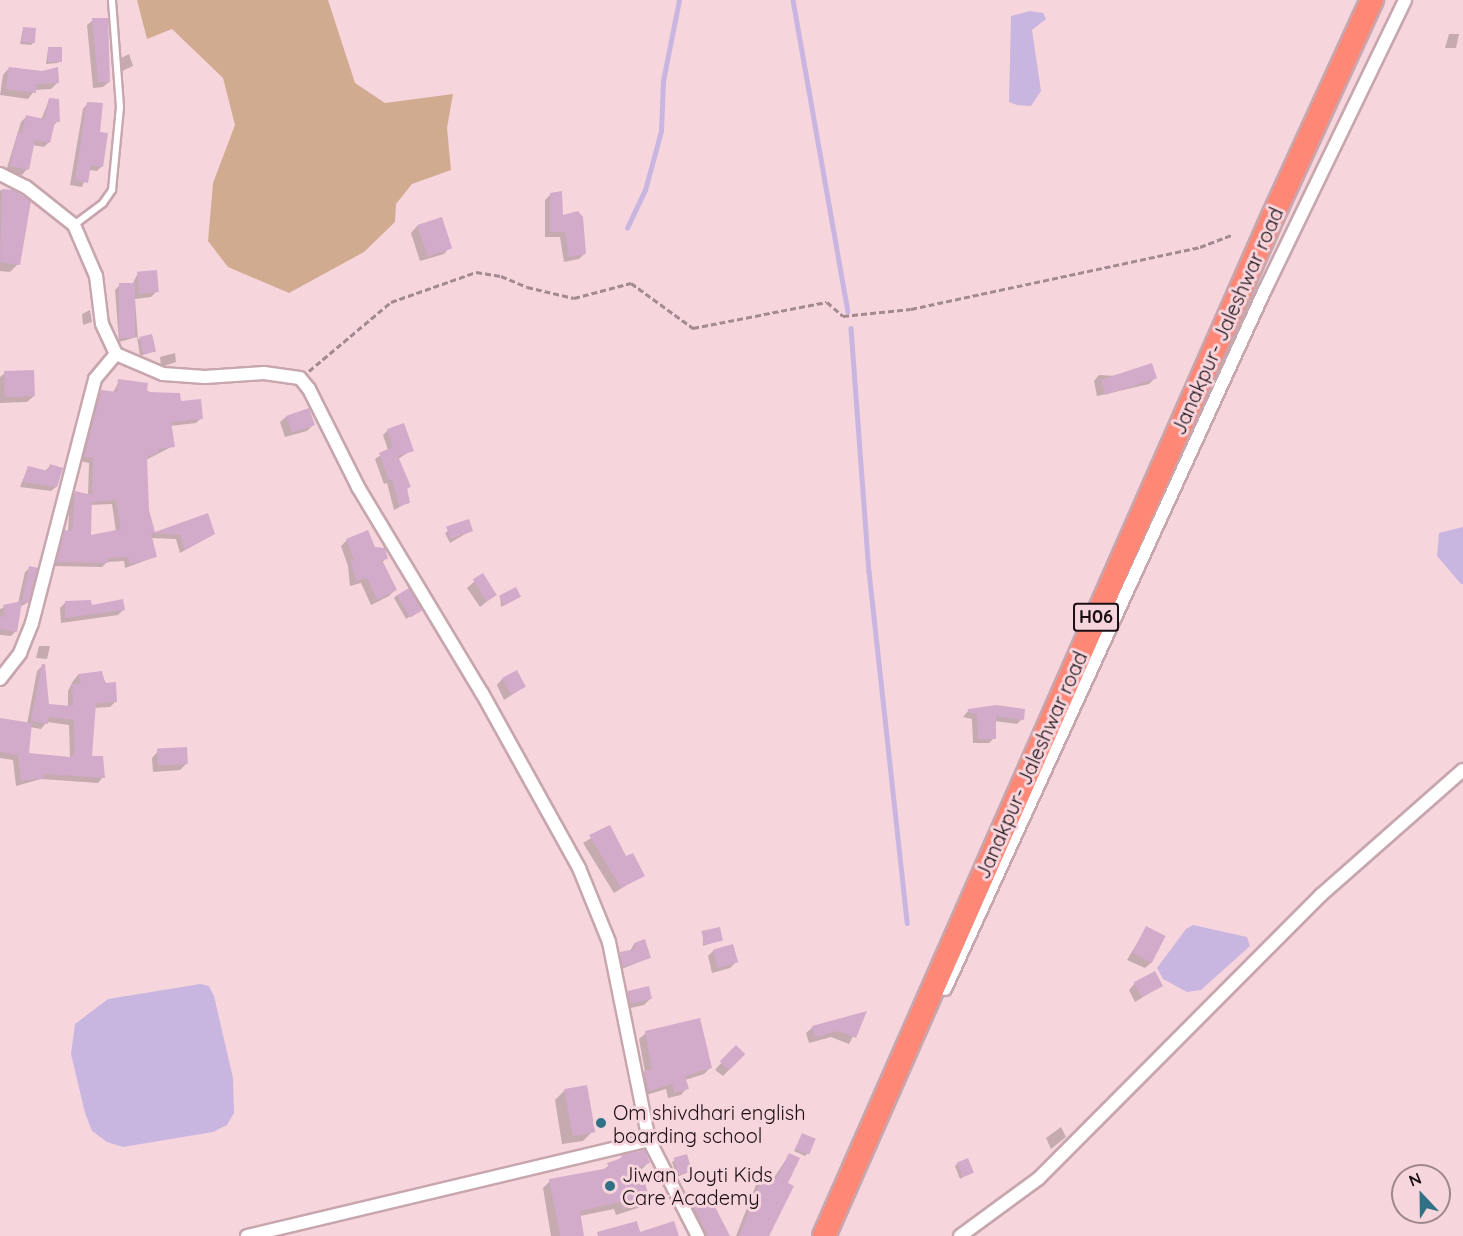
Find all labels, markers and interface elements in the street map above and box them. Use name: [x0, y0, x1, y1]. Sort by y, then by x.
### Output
street label: Janakpur- Jaleshwar road: [1166, 204, 1288, 438]
road number: H06: [1072, 602, 1120, 632]
street label: Janakpur- Jaleshwar road: [970, 648, 1092, 882]
place label: Om shivdhari english boarding school: [613, 1100, 806, 1147]
marker: Om shivdhari english boarding school: [594, 1116, 608, 1130]
place label: Jiwan Joyti Kids Care Academy: [622, 1162, 773, 1209]
north arrow: [1391, 1164, 1451, 1224]
text: N: [1406, 1168, 1424, 1191]
marker: Jiwan Joyti Kids Care Academy: [603, 1179, 617, 1193]

